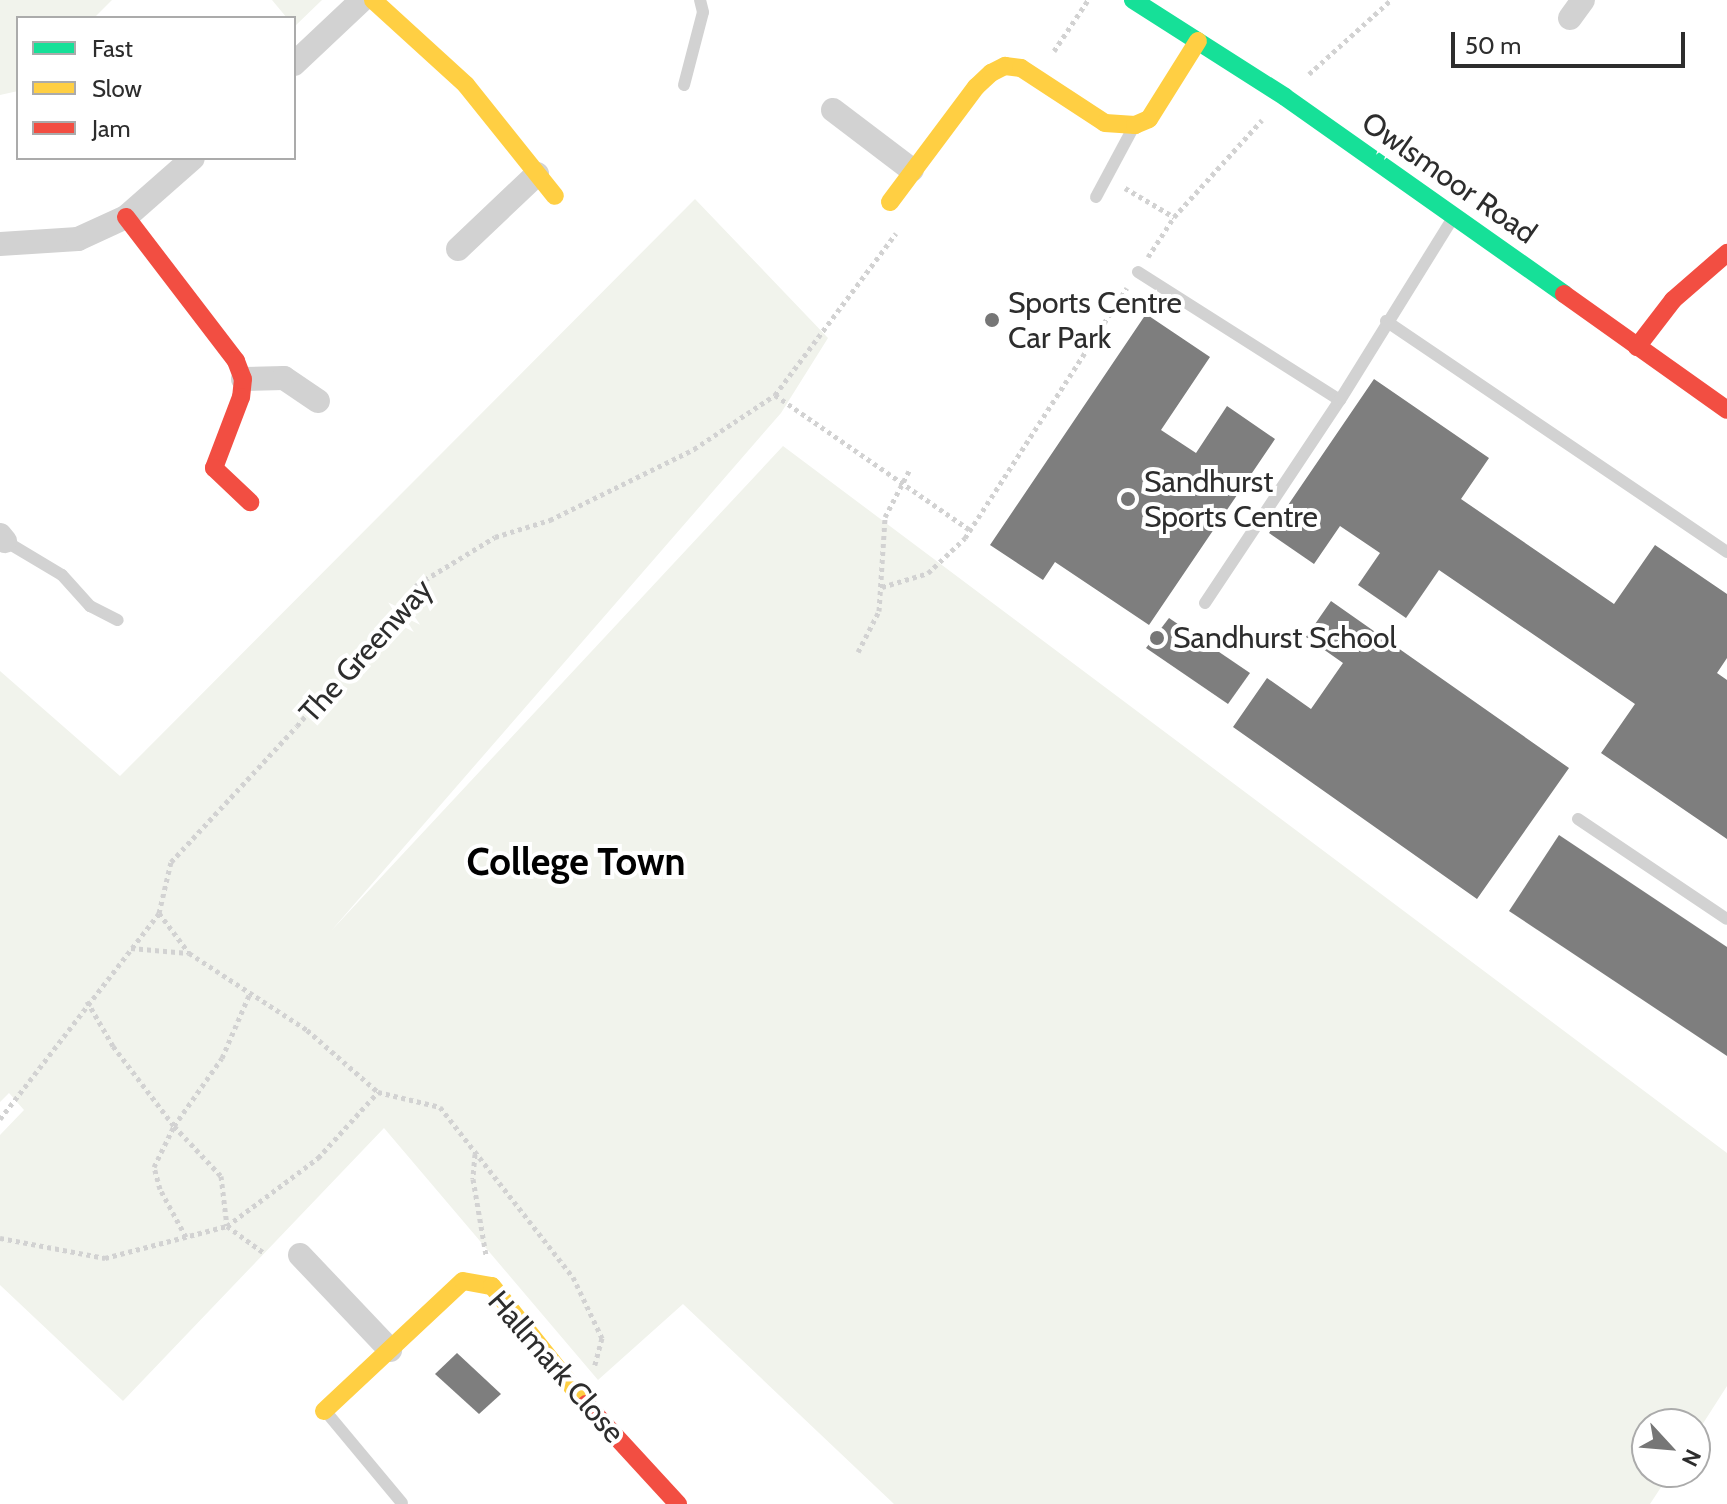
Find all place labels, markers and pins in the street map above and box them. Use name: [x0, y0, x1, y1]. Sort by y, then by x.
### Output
place label: Sports Centre Car Park: [1008, 285, 1182, 356]
marker: Sports Centre Car Park: [983, 311, 1001, 329]
place label: Sandhurst Sports Centre: [1144, 464, 1318, 534]
marker: Sandhurst Sports Centre: [1119, 490, 1137, 508]
place label: Sandhurst School: [1173, 620, 1397, 656]
marker: Sandhurst School: [1148, 629, 1166, 647]

